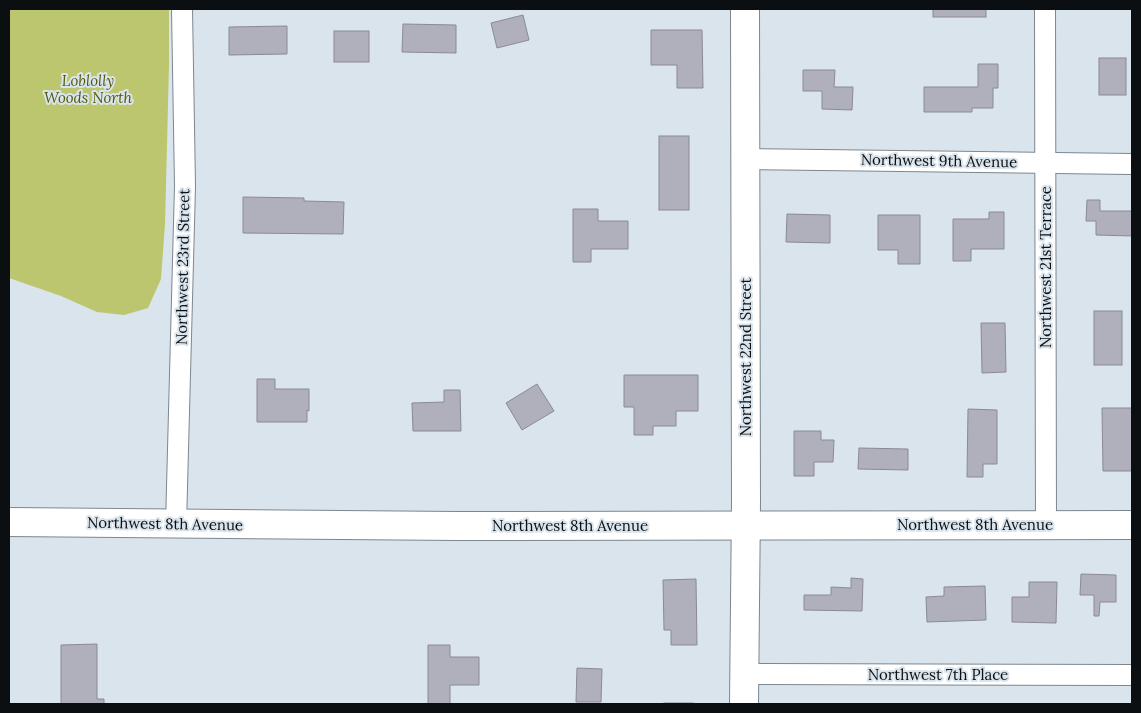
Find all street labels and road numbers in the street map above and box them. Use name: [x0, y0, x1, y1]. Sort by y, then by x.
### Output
street label: Northwest 9th Avenue: [861, 150, 1017, 171]
street label: Northwest 21st Terrace: [1036, 186, 1055, 348]
street label: Northwest 23rd Street: [172, 189, 193, 345]
street label: Northwest 22nd Street: [736, 277, 755, 436]
street label: Northwest 8th Avenue: [87, 513, 243, 534]
street label: Northwest 8th Avenue: [897, 515, 1053, 534]
street label: Northwest 8th Avenue: [492, 516, 648, 535]
street label: Northwest 7th Place: [868, 665, 1008, 684]

